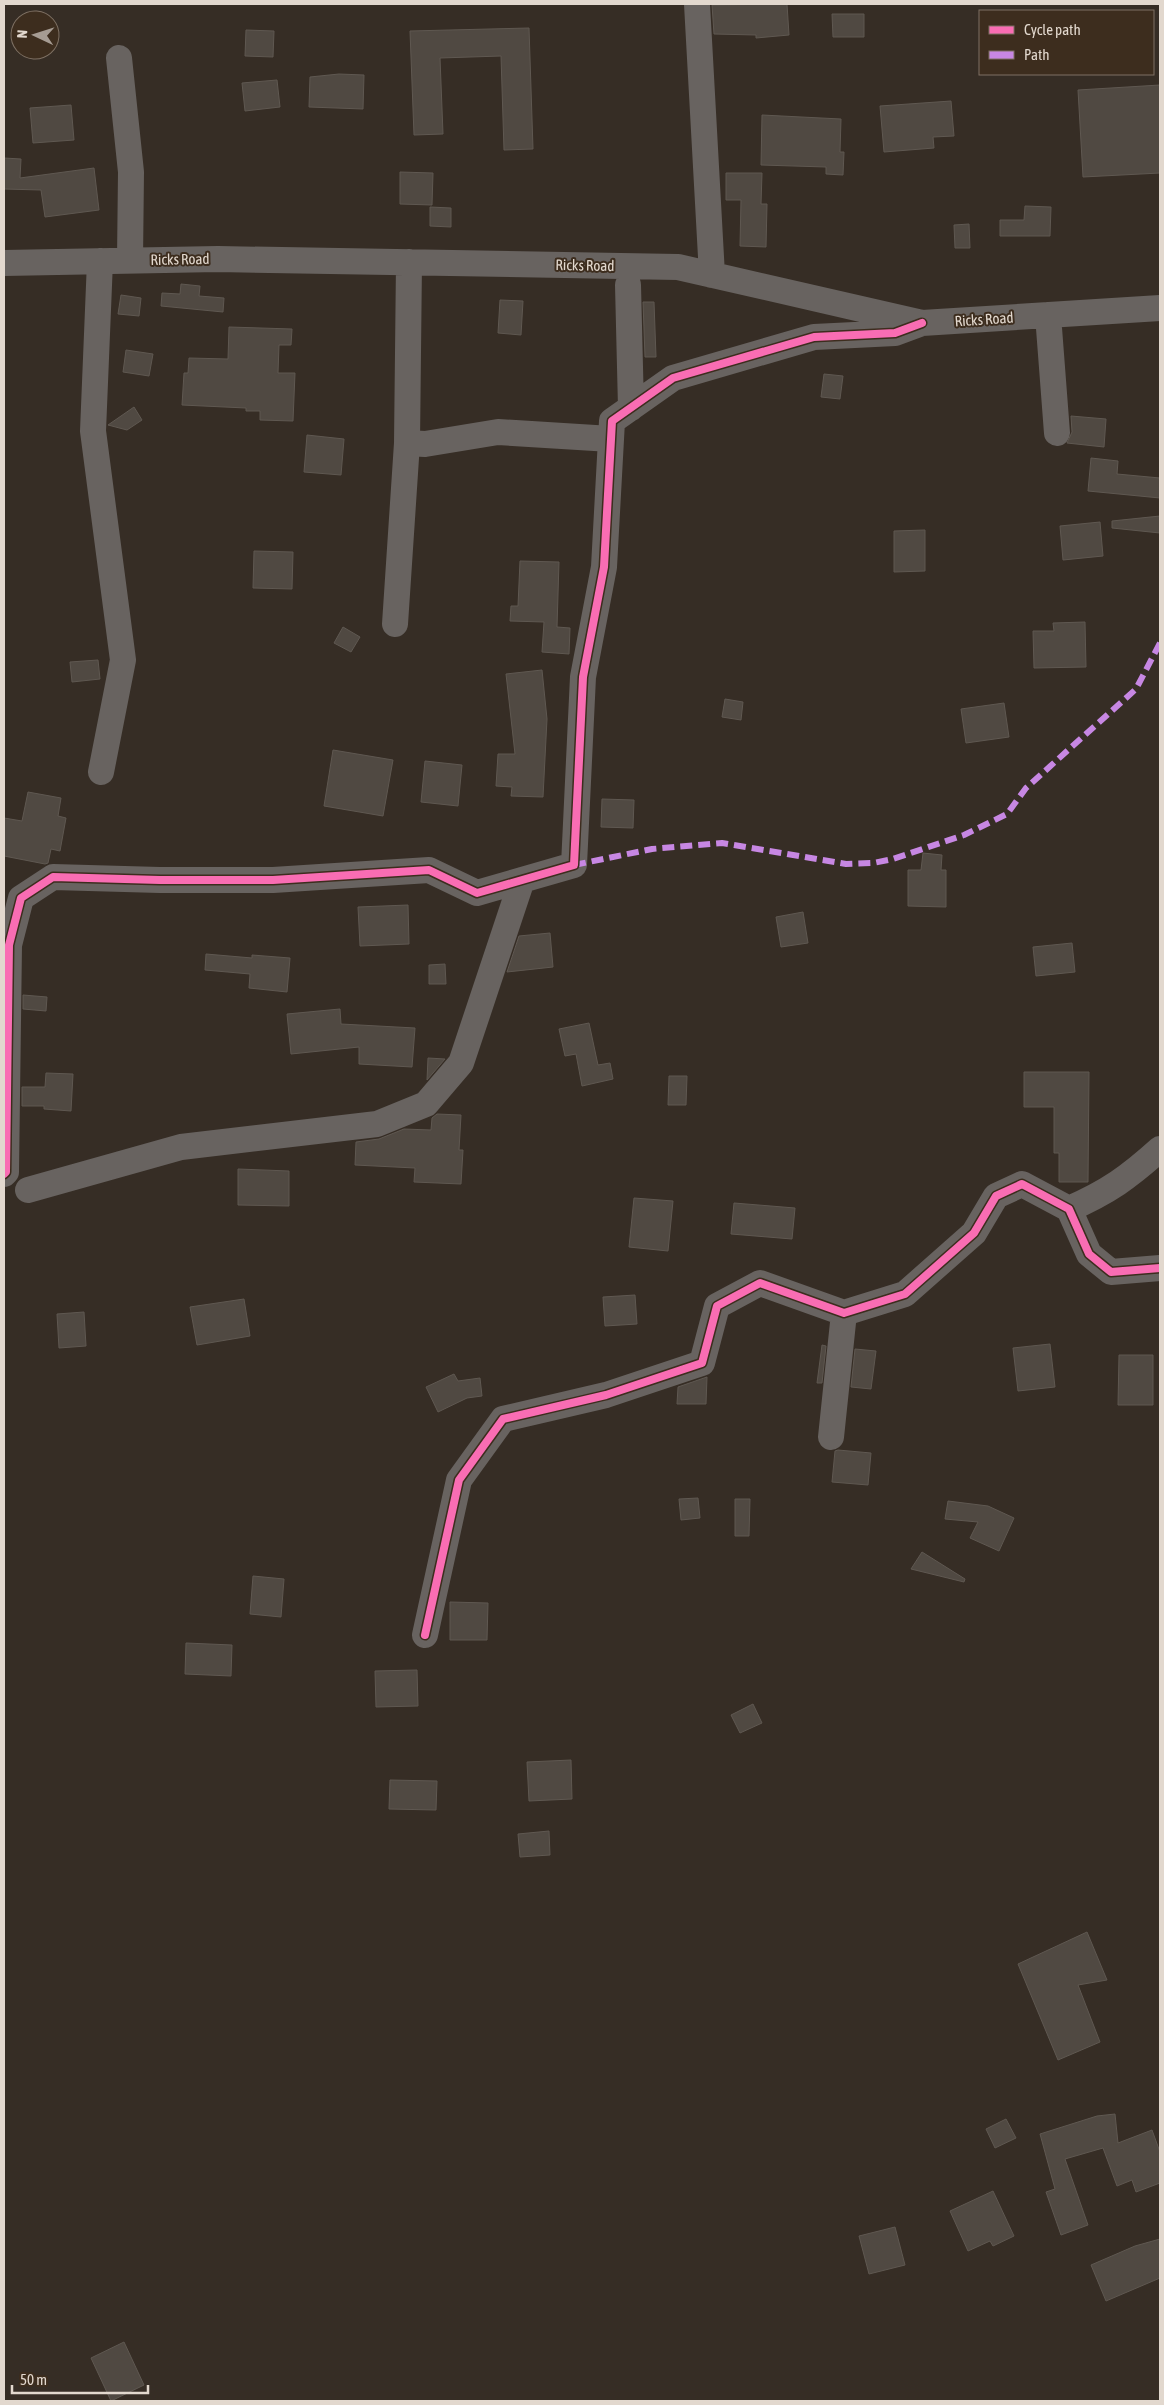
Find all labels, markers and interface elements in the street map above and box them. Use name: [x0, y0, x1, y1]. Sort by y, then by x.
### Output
north arrow: [10, 10, 60, 60]
legend: [979, 10, 1154, 75]
text: Cycle path: [1024, 21, 1081, 38]
text: N: [14, 29, 30, 39]
text: Path: [1024, 46, 1050, 63]
street label: Ricks Road: [150, 250, 210, 268]
street label: Ricks Road: [555, 256, 615, 274]
street label: Ricks Road: [954, 308, 1014, 330]
scale bar: [12, 2362, 149, 2394]
text: 50 m: [20, 2371, 47, 2388]

